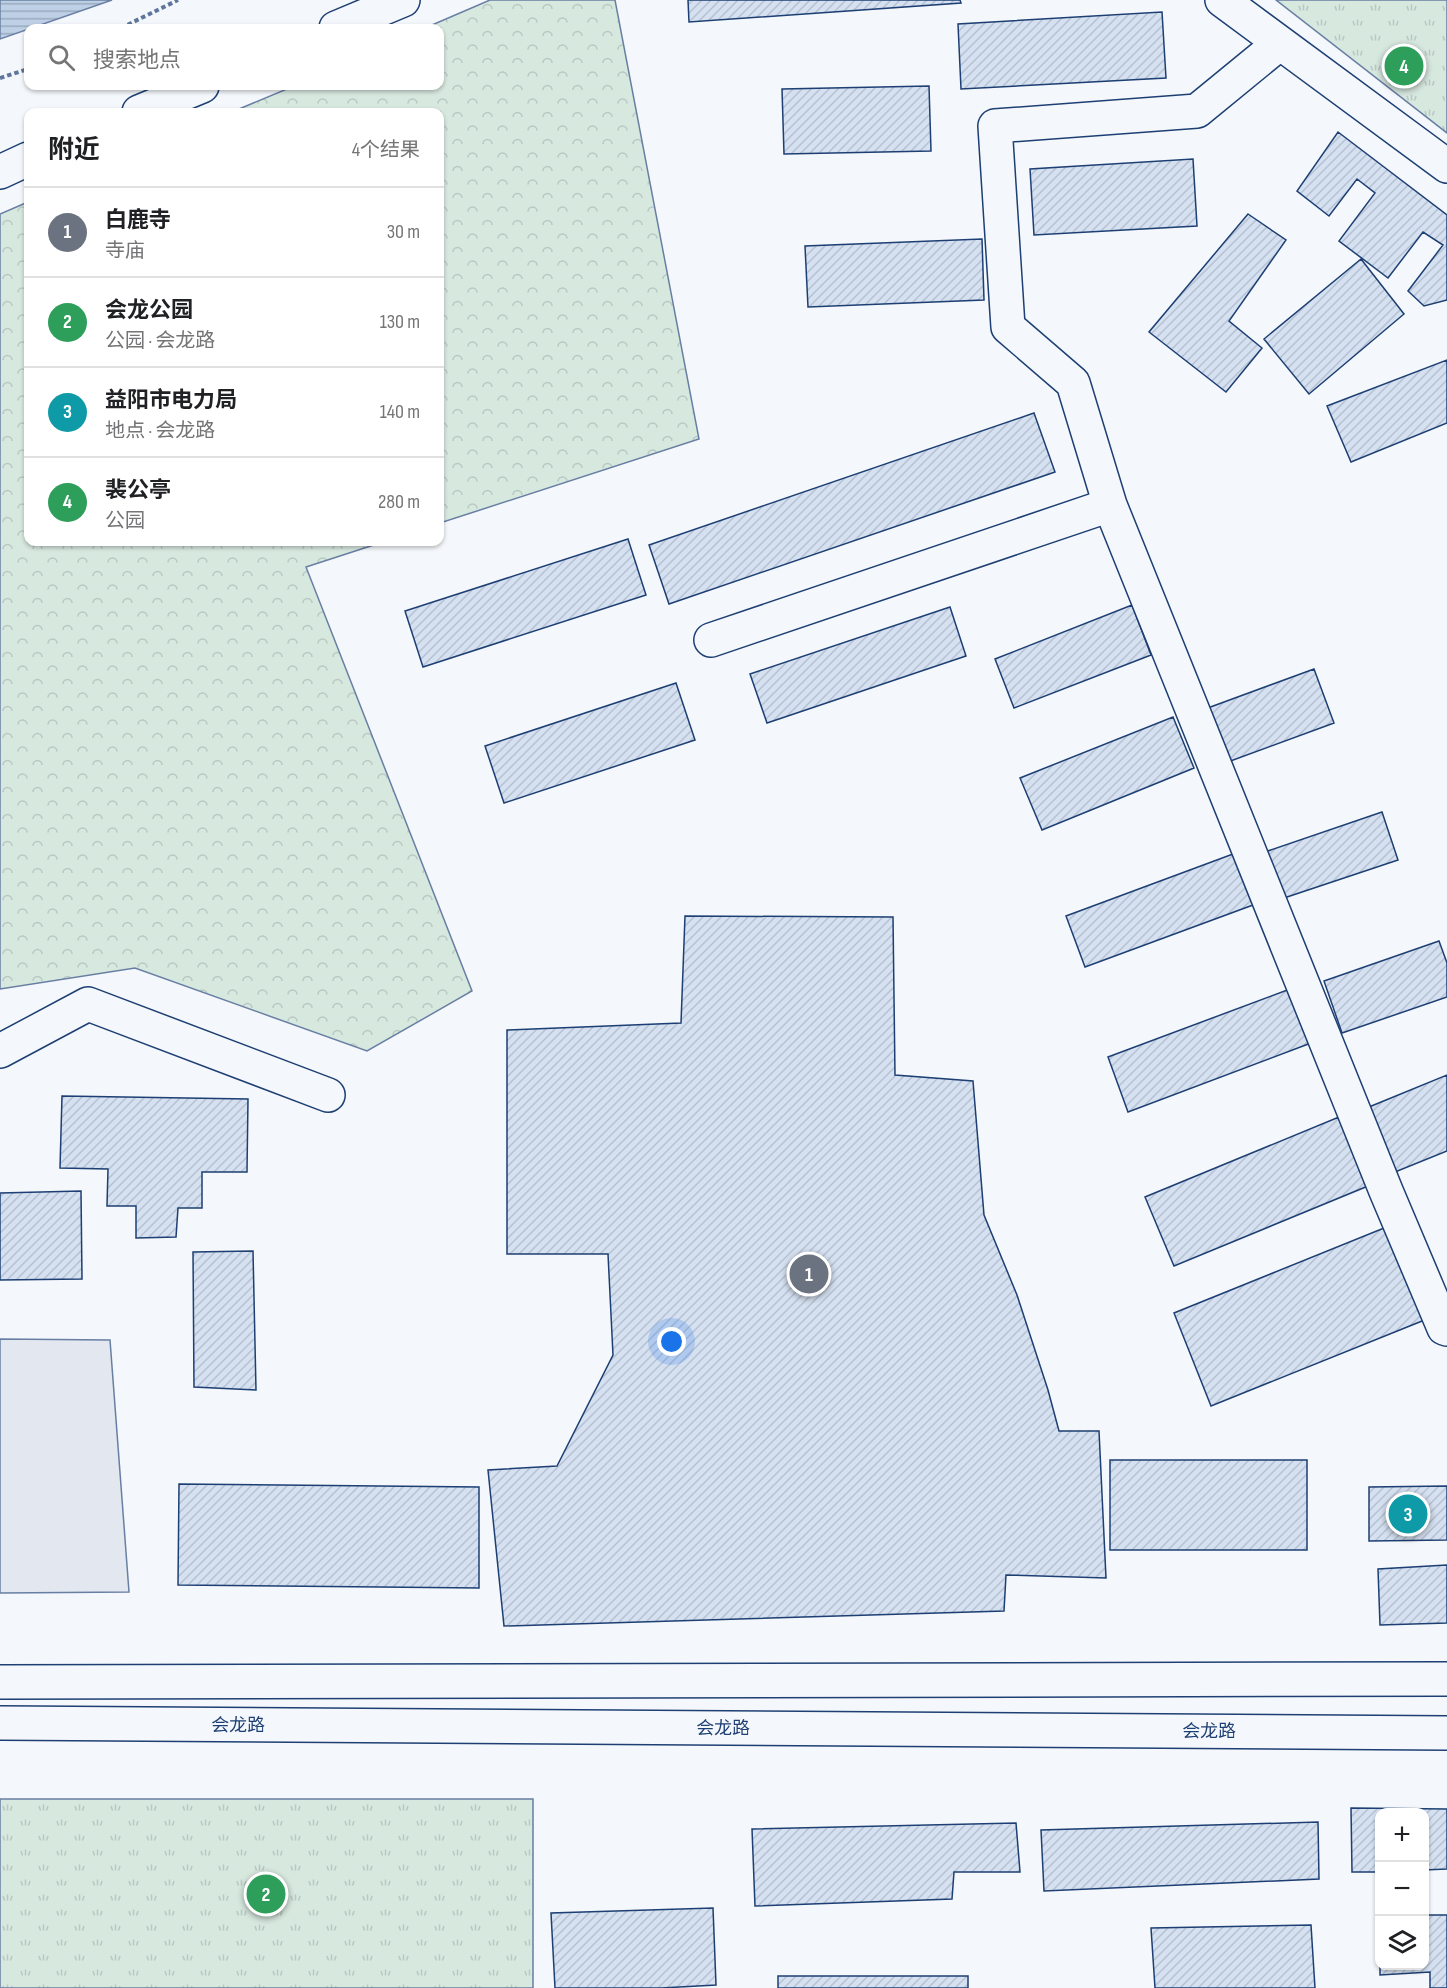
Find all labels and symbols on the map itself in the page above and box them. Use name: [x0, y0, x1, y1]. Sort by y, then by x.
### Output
pin: 4: [1384, 44, 1424, 88]
pin: 1: [790, 1252, 828, 1296]
your location: [657, 1327, 686, 1356]
pin: 3: [1388, 1492, 1428, 1537]
street label: 会龙路: [211, 1715, 265, 1736]
street label: 会龙路: [696, 1718, 750, 1739]
street label: 会龙路: [1182, 1721, 1236, 1742]
pin: 2: [246, 1872, 286, 1916]

